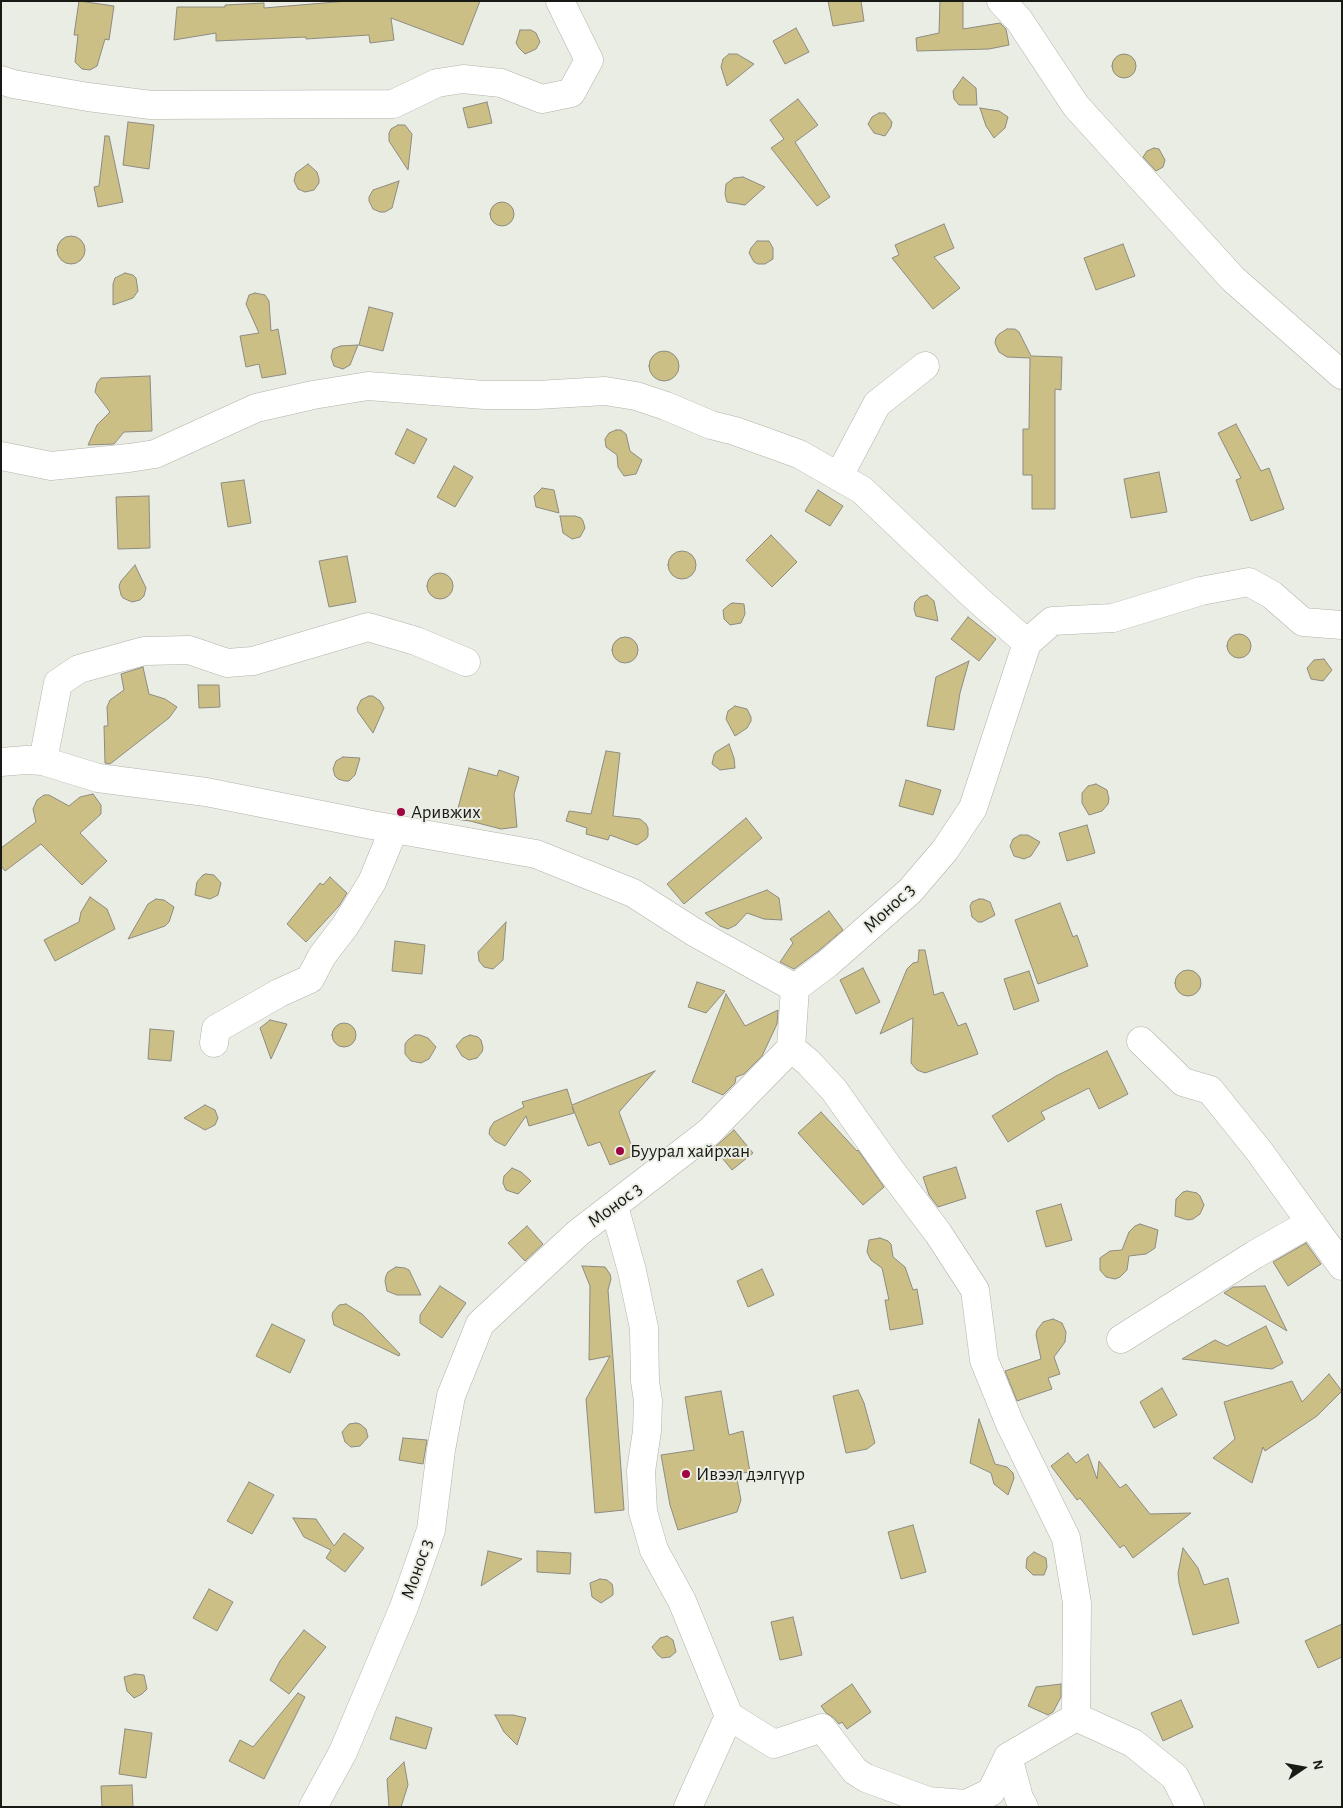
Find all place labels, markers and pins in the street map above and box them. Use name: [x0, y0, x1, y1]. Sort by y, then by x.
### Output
place label: Аривжих: [411, 801, 481, 823]
marker: Аривжих: [395, 806, 407, 818]
place label: Буурал хайрхан: [630, 1140, 750, 1162]
marker: Буурал хайрхан: [614, 1145, 626, 1157]
place label: Ивээл дэлгүүр: [696, 1463, 805, 1485]
marker: Ивээл дэлгүүр: [680, 1468, 692, 1480]

